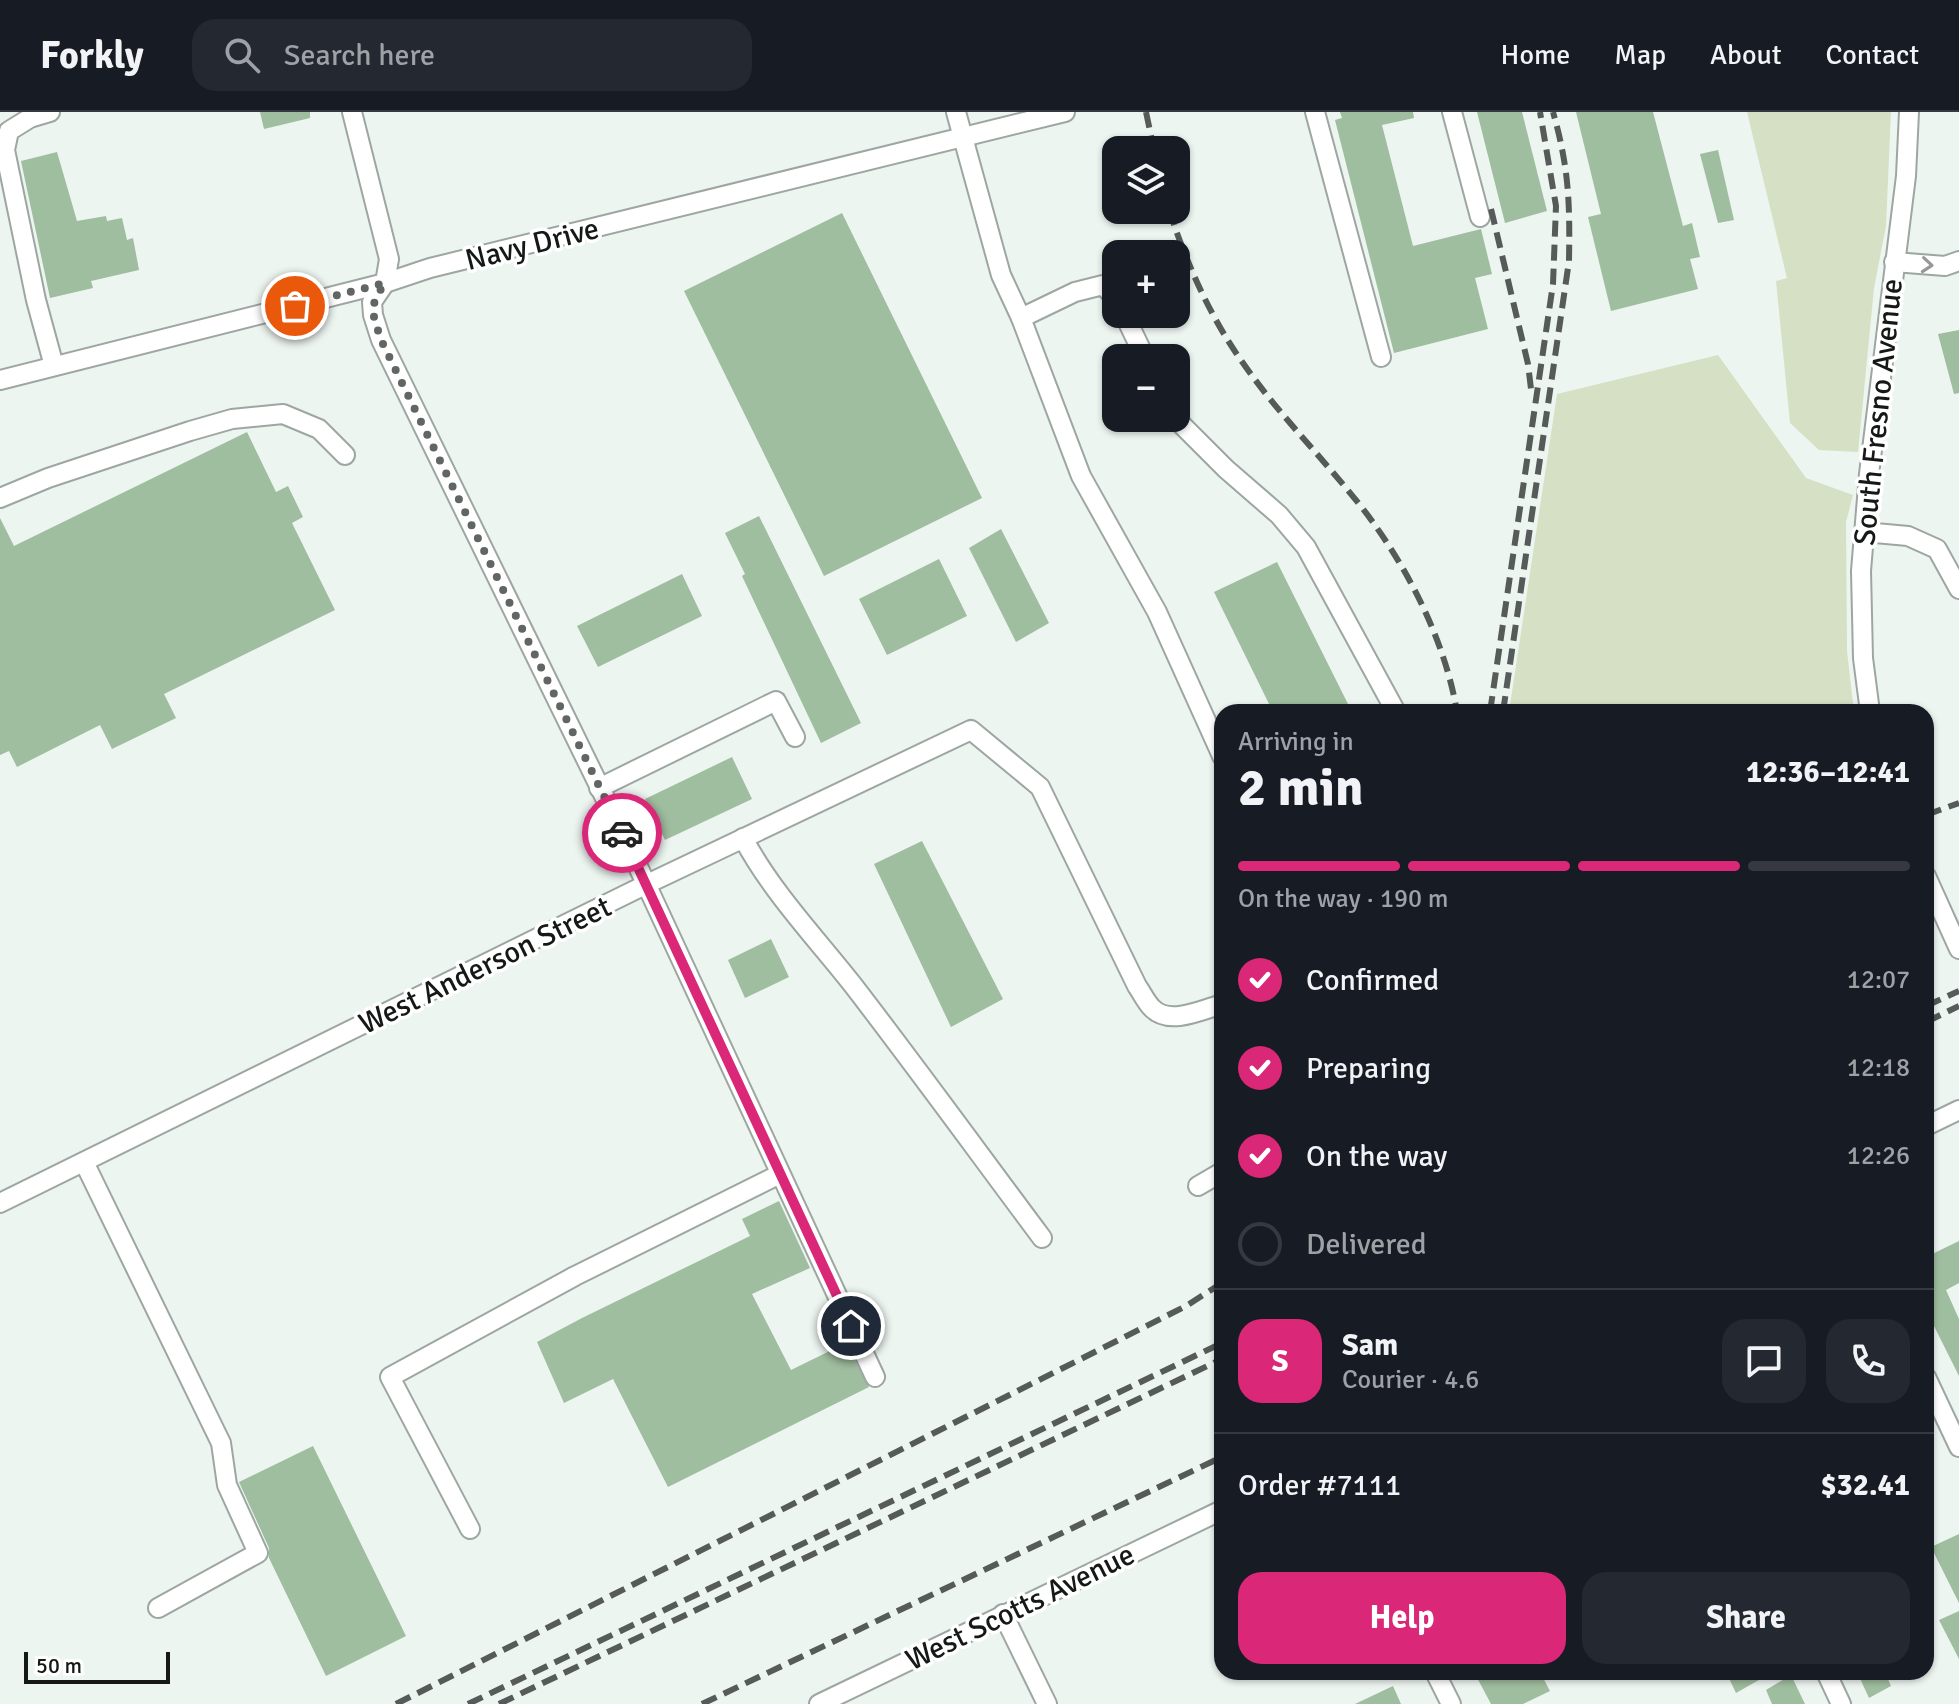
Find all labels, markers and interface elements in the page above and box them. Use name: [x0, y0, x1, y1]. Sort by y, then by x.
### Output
search box: [192, 19, 752, 91]
text: Forkly: [40, 32, 144, 79]
icon: search: [220, 33, 264, 77]
text: Search here: [284, 37, 435, 74]
text: Home: [1501, 38, 1570, 72]
text: Map: [1614, 38, 1666, 72]
text: About: [1710, 38, 1782, 72]
text: Contact: [1826, 38, 1919, 72]
map controls: [1102, 136, 1190, 432]
button: layers: [1102, 136, 1190, 224]
street label: Navy Drive: [461, 210, 603, 279]
button: +: [1102, 240, 1190, 328]
one-way arrow: [1921, 256, 1934, 273]
pin: [261, 272, 329, 340]
street label: South Fresno Avenue: [1846, 277, 1911, 547]
icon: bag: [273, 284, 317, 328]
button: −: [1102, 344, 1190, 432]
text: Arriving in: [1238, 726, 1354, 758]
text: 12:36–12:41: [1746, 754, 1910, 791]
text: 2 min: [1238, 756, 1364, 820]
courier: [582, 793, 662, 873]
icon: car: [600, 811, 644, 855]
text: On the way · 190 m: [1238, 883, 1448, 915]
street label: West Anderson Street: [353, 888, 617, 1043]
icon: check: [1238, 958, 1282, 1002]
text: Confirmed: [1306, 962, 1439, 999]
text: 12:07: [1847, 964, 1910, 996]
icon: check: [1238, 1046, 1282, 1090]
text: Preparing: [1306, 1050, 1431, 1087]
text: 12:18: [1847, 1052, 1910, 1084]
icon: check: [1238, 1134, 1282, 1178]
text: On the way: [1306, 1138, 1447, 1175]
text: 12:26: [1847, 1140, 1910, 1172]
text: Delivered: [1306, 1226, 1427, 1263]
pin: [817, 1292, 885, 1360]
icon: home: [829, 1304, 873, 1348]
button: chat: [1722, 1319, 1806, 1403]
button: phone: [1826, 1319, 1910, 1403]
text: Sam: [1342, 1327, 1398, 1364]
text: S: [1272, 1343, 1288, 1380]
text: Courier · 4.6: [1342, 1364, 1479, 1396]
text: Order #7111: [1238, 1467, 1401, 1504]
text: $32.41: [1820, 1467, 1910, 1504]
street label: West Scotts Avenue: [900, 1536, 1141, 1679]
button: Help: [1238, 1572, 1566, 1664]
button: Share: [1582, 1572, 1910, 1664]
scale bar: [24, 1648, 170, 1684]
text: 50 m: [36, 1652, 82, 1679]

